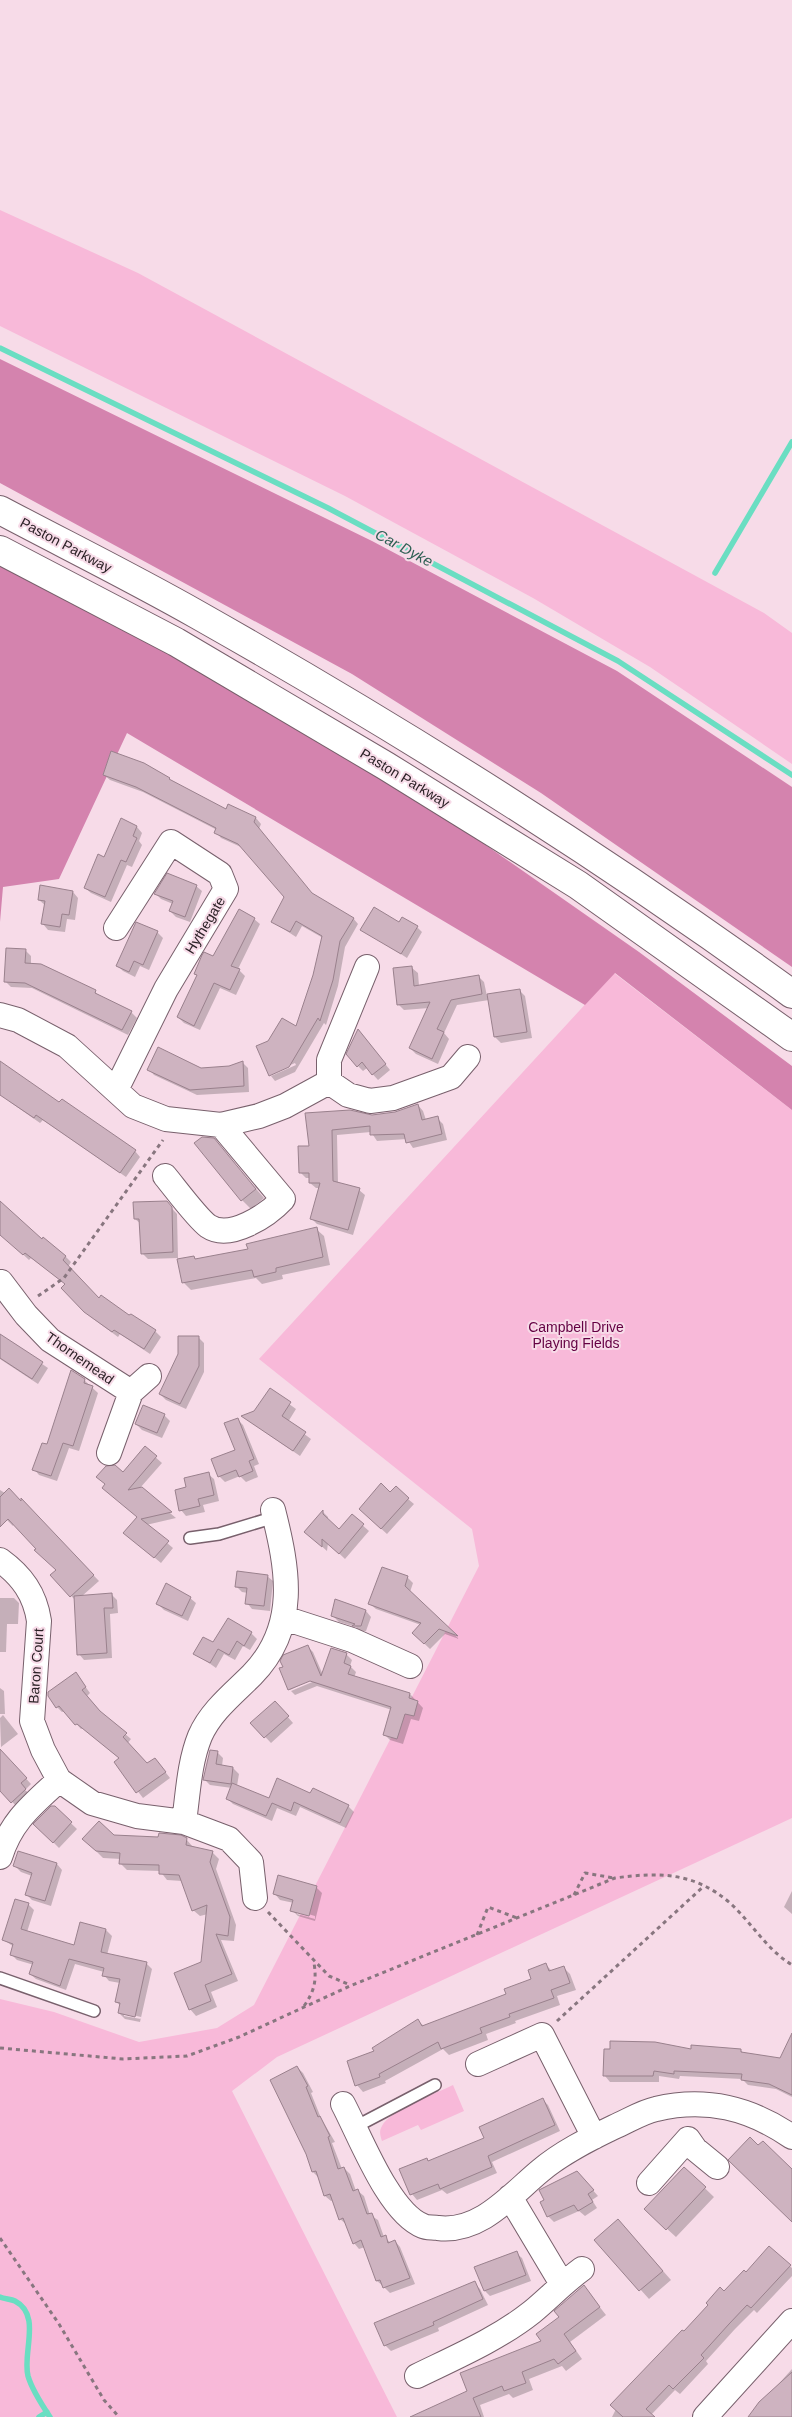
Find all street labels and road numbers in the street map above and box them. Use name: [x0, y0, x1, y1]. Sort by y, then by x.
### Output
street label: Paston Parkway: [18, 514, 114, 576]
street label: Paston Parkway: [358, 745, 452, 811]
street label: Hythegate: [182, 893, 228, 956]
street label: Thornemead: [43, 1329, 117, 1387]
street label: Baron Court: [25, 1628, 47, 1704]

